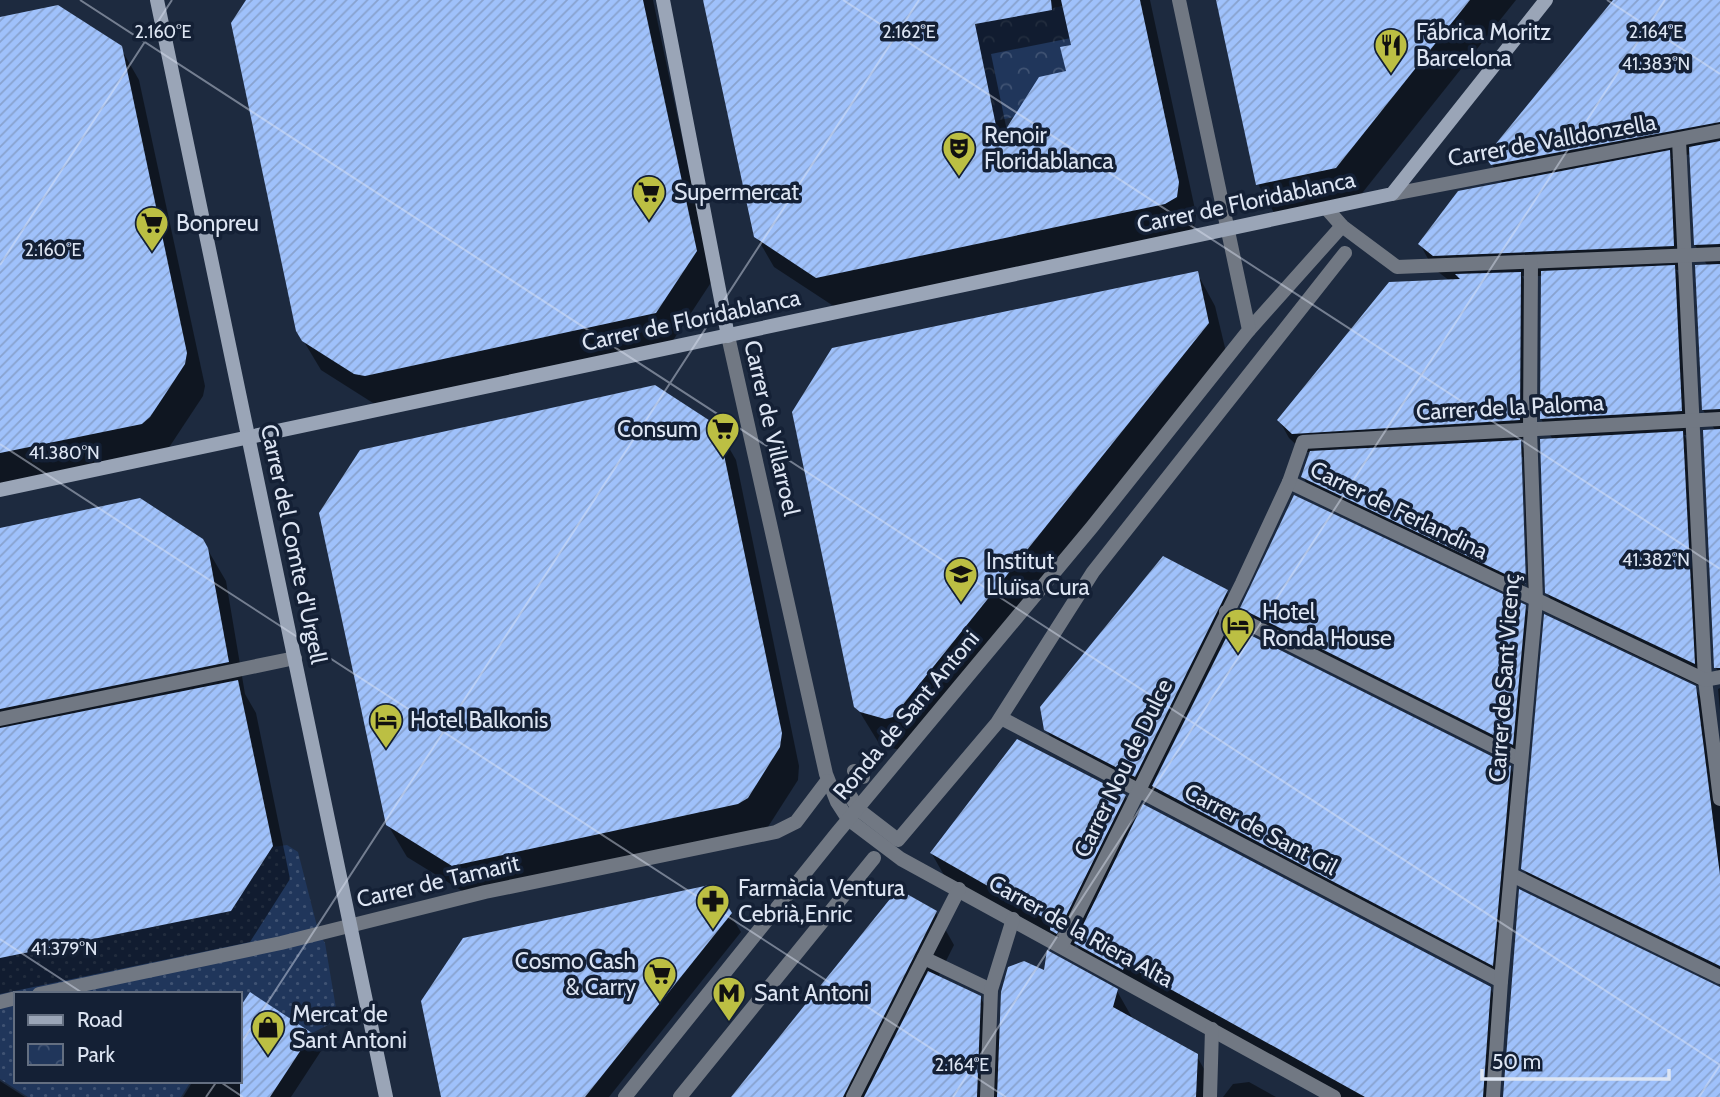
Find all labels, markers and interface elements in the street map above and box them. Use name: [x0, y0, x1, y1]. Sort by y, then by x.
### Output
place label: Fábrica Moritz Barcelona: [1416, 18, 1551, 72]
text: 2.160°E: [135, 21, 191, 43]
text: 2.162°E: [882, 21, 936, 43]
text: 2.164°E: [1629, 21, 1683, 43]
restaurant icon: Fábrica Moritz Barcelona: [1372, 26, 1410, 75]
text: 41.383°N: [1622, 53, 1690, 75]
street label: Carrer de Valldonzella: [1446, 108, 1658, 172]
place label: Renoir Floridablanca: [984, 121, 1114, 175]
theatre icon: Renoir Floridablanca: [940, 129, 978, 178]
street label: Carrer de Floridablanca: [1134, 165, 1358, 239]
supermarket icon: Supermercat: [630, 173, 668, 222]
place label: Supermercat: [674, 178, 799, 206]
supermarket icon: Bonpreu: [133, 204, 171, 253]
place label: Bonpreu: [176, 209, 259, 237]
text: 2.160°E: [25, 239, 81, 261]
street label: Carrer de Floridablanca: [579, 283, 803, 357]
street label: Carrer de Villarroel: [738, 337, 806, 519]
street label: Carrer de la Paloma: [1415, 388, 1605, 426]
supermarket icon: Consum: [704, 410, 742, 459]
place label: Consum: [617, 415, 698, 443]
street label: Carrer del Comte d'Urgell: [255, 422, 333, 667]
text: 41.380°N: [28, 442, 100, 464]
street label: Carrer de Ferlandina: [1306, 455, 1492, 565]
place label: Institut Lluïsa Cura: [986, 547, 1090, 601]
text: 41.382°N: [1622, 549, 1690, 571]
school or university icon: Institut Lluïsa Cura: [942, 555, 980, 604]
street label: Carrer de Sant Vicenç: [1483, 573, 1525, 783]
place label: Hotel Ronda House: [1262, 598, 1392, 652]
hotel icon: Hotel Ronda House: [1219, 606, 1257, 655]
street label: Ronda de Sant Antoni: [827, 625, 985, 805]
street label: Carrer Nou de Dulce: [1068, 674, 1178, 862]
hotel icon: Hotel Balkonis: [367, 701, 405, 750]
place label: Hotel Balkonis: [410, 706, 548, 734]
street label: Carrer de Sant Gil: [1180, 777, 1343, 881]
street label: Carrer de Tamarit: [354, 849, 522, 913]
street label: Carrer de la Riera Alta: [984, 869, 1178, 993]
place label: Farmàcia Ventura Cebrià,Enric: [738, 874, 905, 928]
pharmacy icon: Farmàcia Ventura Cebrià,Enric: [694, 882, 732, 931]
text: 41.379°N: [31, 938, 97, 960]
place label: Cosmo Cash & Carry: [515, 947, 636, 1001]
supermarket icon: Cosmo Cash & Carry: [641, 955, 679, 1004]
metro station icon: Sant Antoni: [710, 974, 748, 1023]
place label: Sant Antoni: [754, 979, 869, 1007]
legend: [14, 992, 242, 1083]
place label: Mercat de Sant Antoni: [292, 1000, 407, 1054]
text: Road: [77, 1007, 123, 1032]
shop icon: Mercat de Sant Antoni: [249, 1008, 287, 1057]
scale bar: [1482, 1038, 1669, 1082]
text: Park: [77, 1042, 115, 1067]
text: 50 m: [1492, 1049, 1541, 1074]
text: 2.164°E: [935, 1054, 989, 1076]

